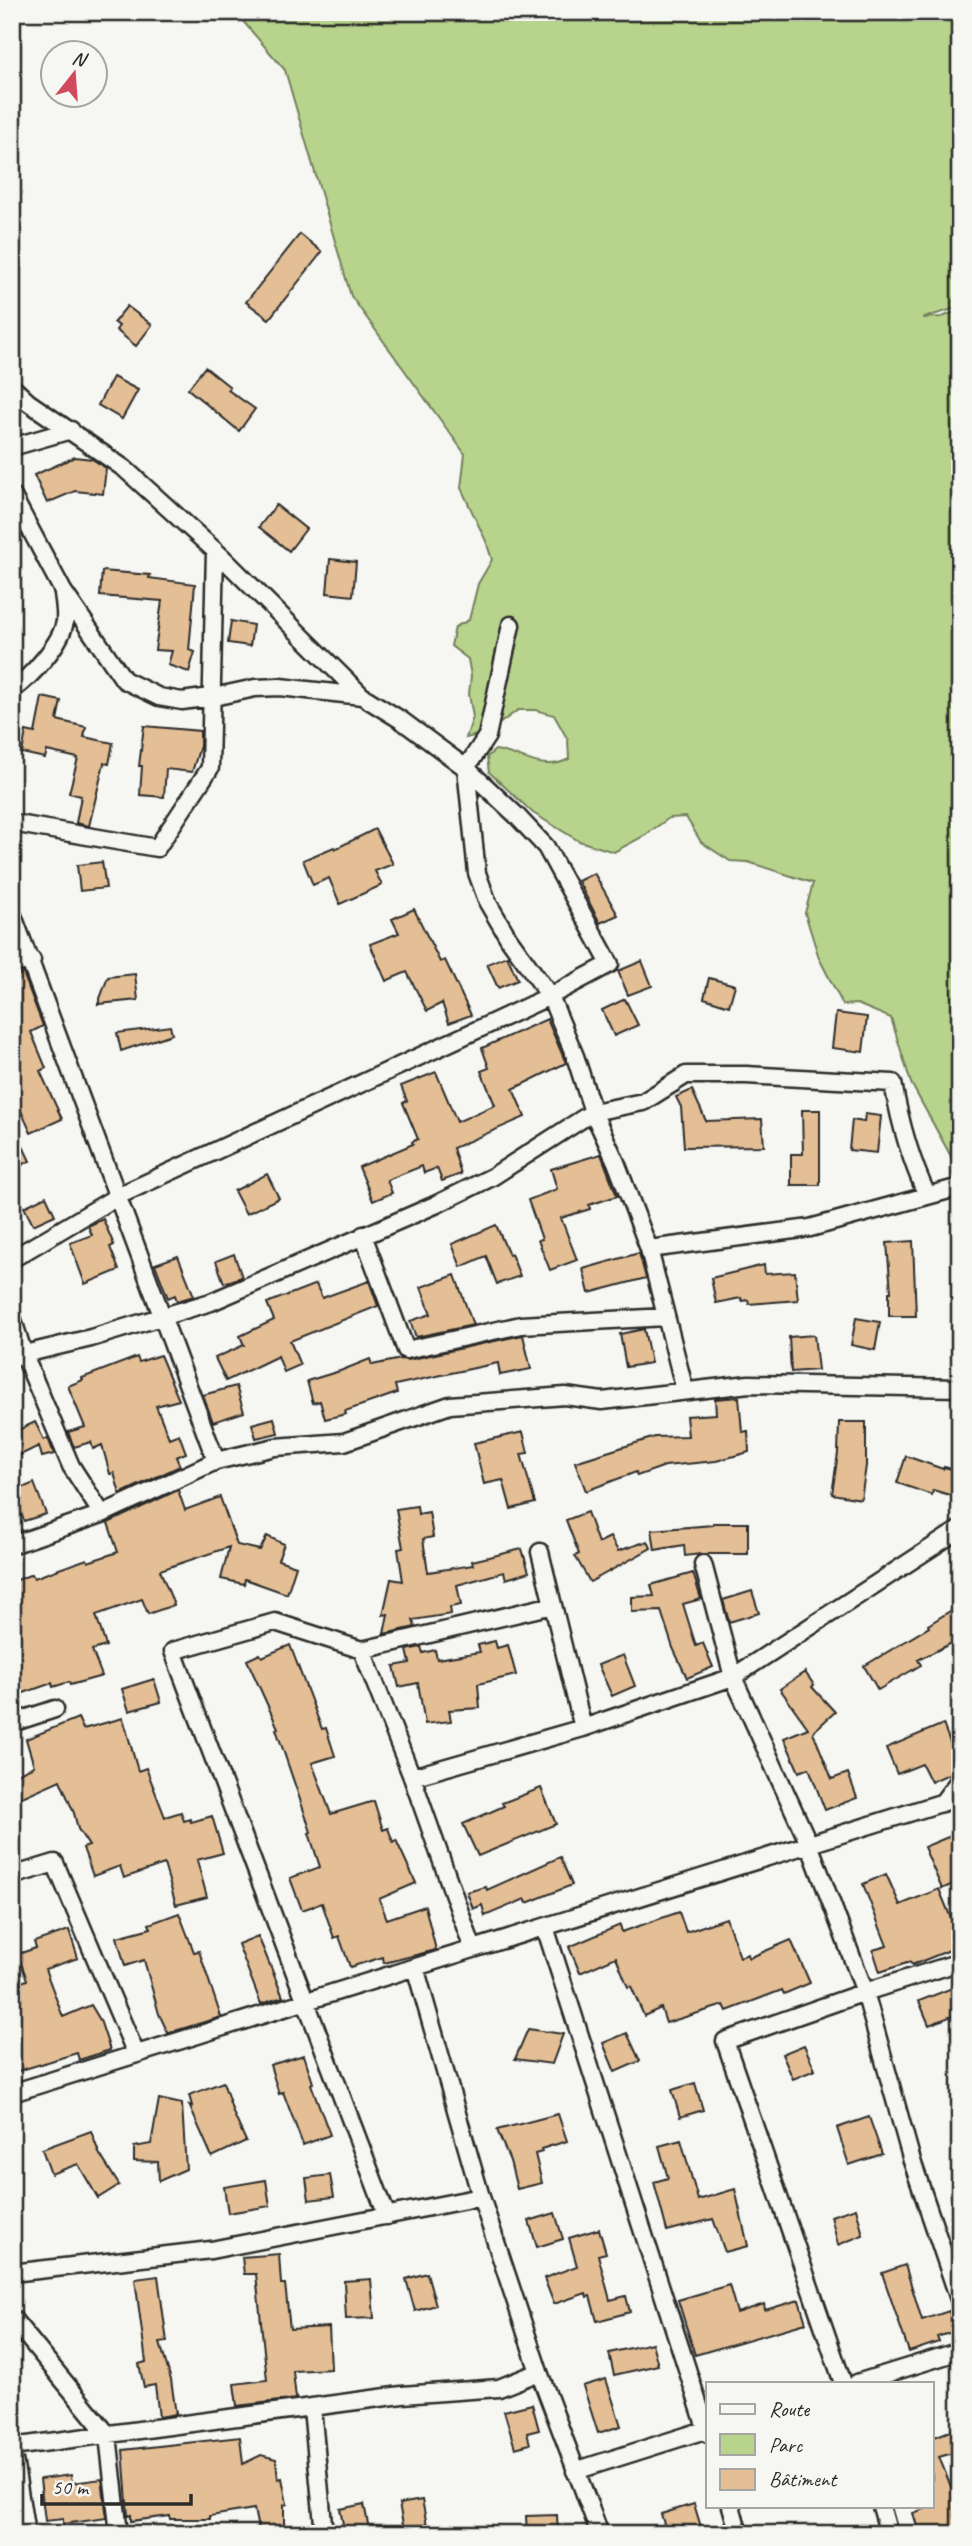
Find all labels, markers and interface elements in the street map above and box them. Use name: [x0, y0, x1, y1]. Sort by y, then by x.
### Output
north arrow: [38, 38, 108, 108]
text: N: [70, 46, 91, 73]
legend: [706, 2382, 934, 2508]
text: Route: [769, 2396, 810, 2422]
text: Parc: [769, 2432, 804, 2458]
scale bar: [42, 2462, 191, 2506]
text: Bâtiment: [769, 2466, 838, 2492]
text: 50 m: [52, 2474, 90, 2500]

